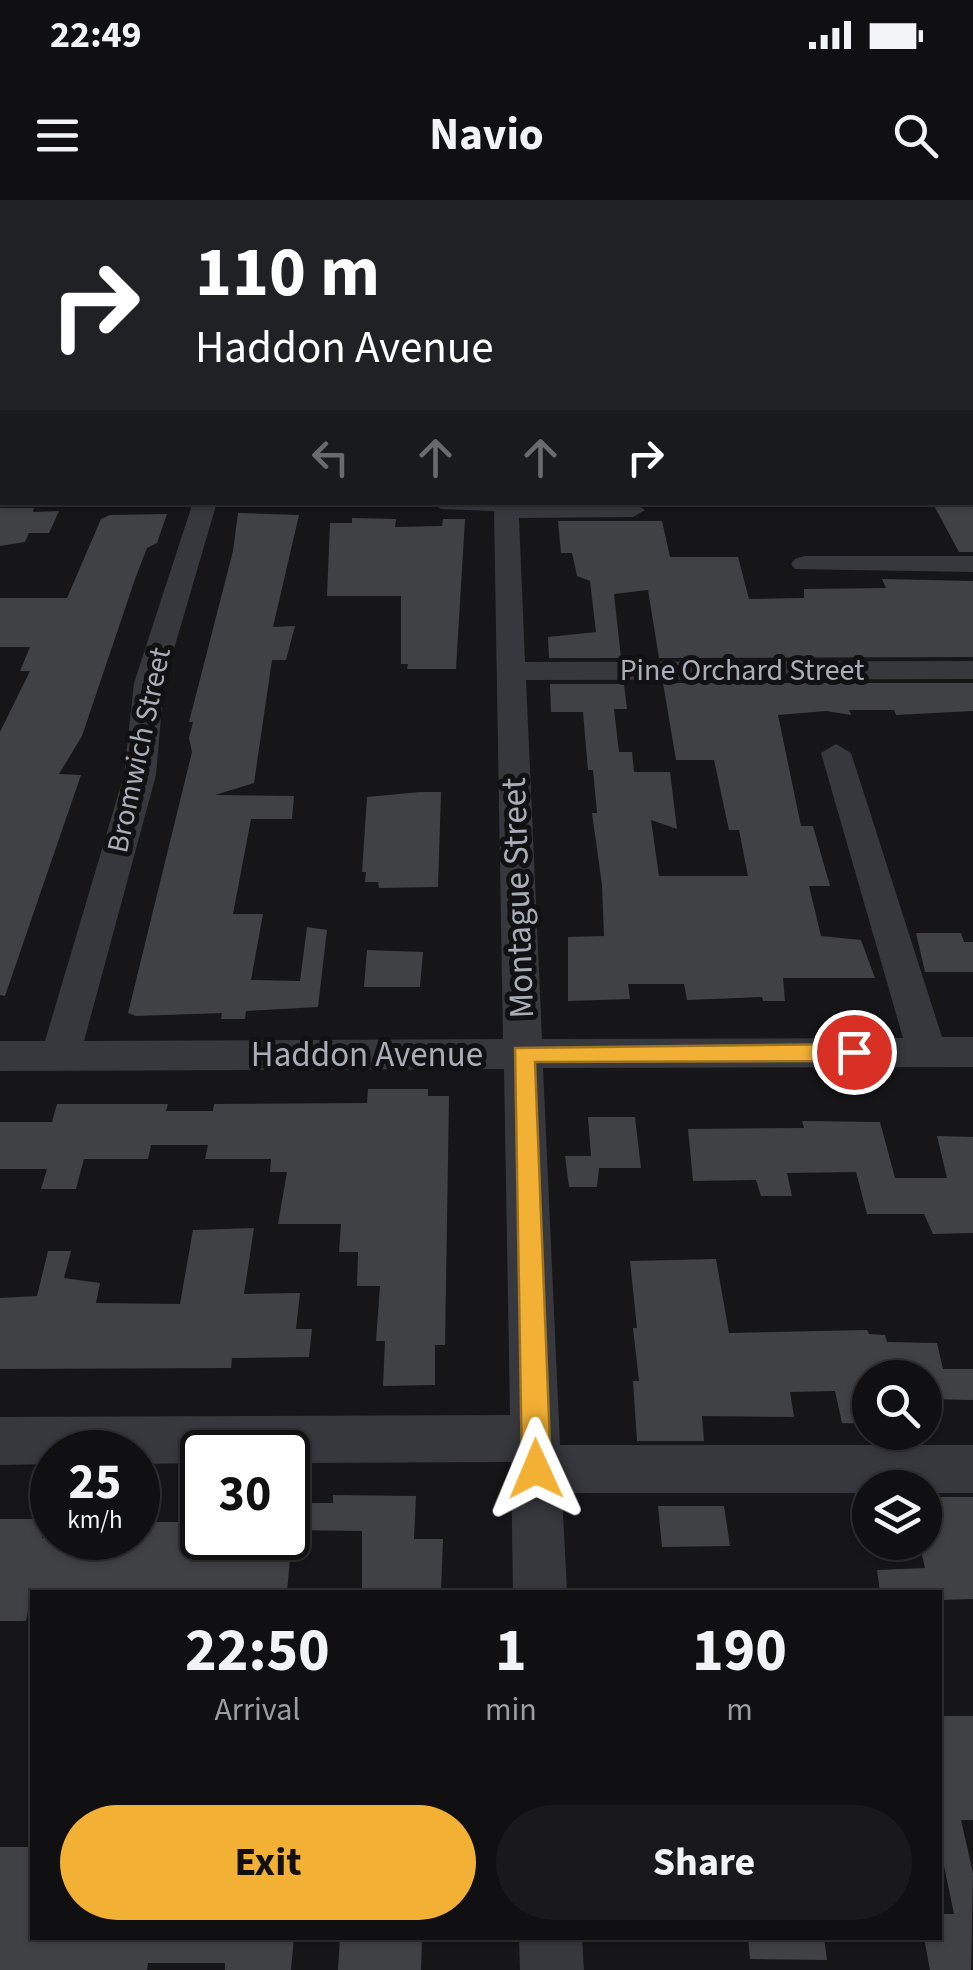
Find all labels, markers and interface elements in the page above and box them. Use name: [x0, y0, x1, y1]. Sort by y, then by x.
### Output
text: 22:49: [50, 8, 142, 62]
text: Navio: [429, 103, 544, 167]
icon: menu: [30, 108, 85, 163]
icon: search: [888, 108, 943, 163]
text: 110 m: [195, 223, 380, 323]
icon: right: [30, 240, 160, 370]
text: Haddon Avenue: [195, 316, 494, 380]
icon: left: [303, 430, 358, 485]
icon: ahead: [408, 430, 463, 485]
icon: ahead: [513, 430, 568, 485]
icon: right: [618, 430, 673, 485]
street label: Bromwich Street: [96, 643, 182, 857]
street label: Pine Orchard Street: [620, 649, 864, 692]
street label: Montague Street: [489, 777, 547, 1019]
pin: [812, 1010, 897, 1095]
icon: arrive: [827, 1025, 882, 1080]
street label: Haddon Avenue: [251, 1030, 483, 1080]
map controls: [852, 1360, 942, 1560]
button: search: [852, 1360, 942, 1450]
position arrow: [484, 1417, 588, 1521]
speed limit sign: 30: [180, 1430, 310, 1560]
text: 25: [69, 1447, 121, 1518]
button: layers: [852, 1470, 942, 1560]
text: km/h: [67, 1502, 123, 1538]
text: 22:50: [185, 1609, 330, 1694]
text: 1: [495, 1609, 527, 1694]
text: 190: [692, 1609, 787, 1694]
text: Arrival: [214, 1687, 300, 1733]
text: min: [485, 1687, 537, 1733]
text: m: [726, 1687, 753, 1733]
button: Exit: [60, 1805, 476, 1920]
button: Share: [496, 1805, 912, 1920]

